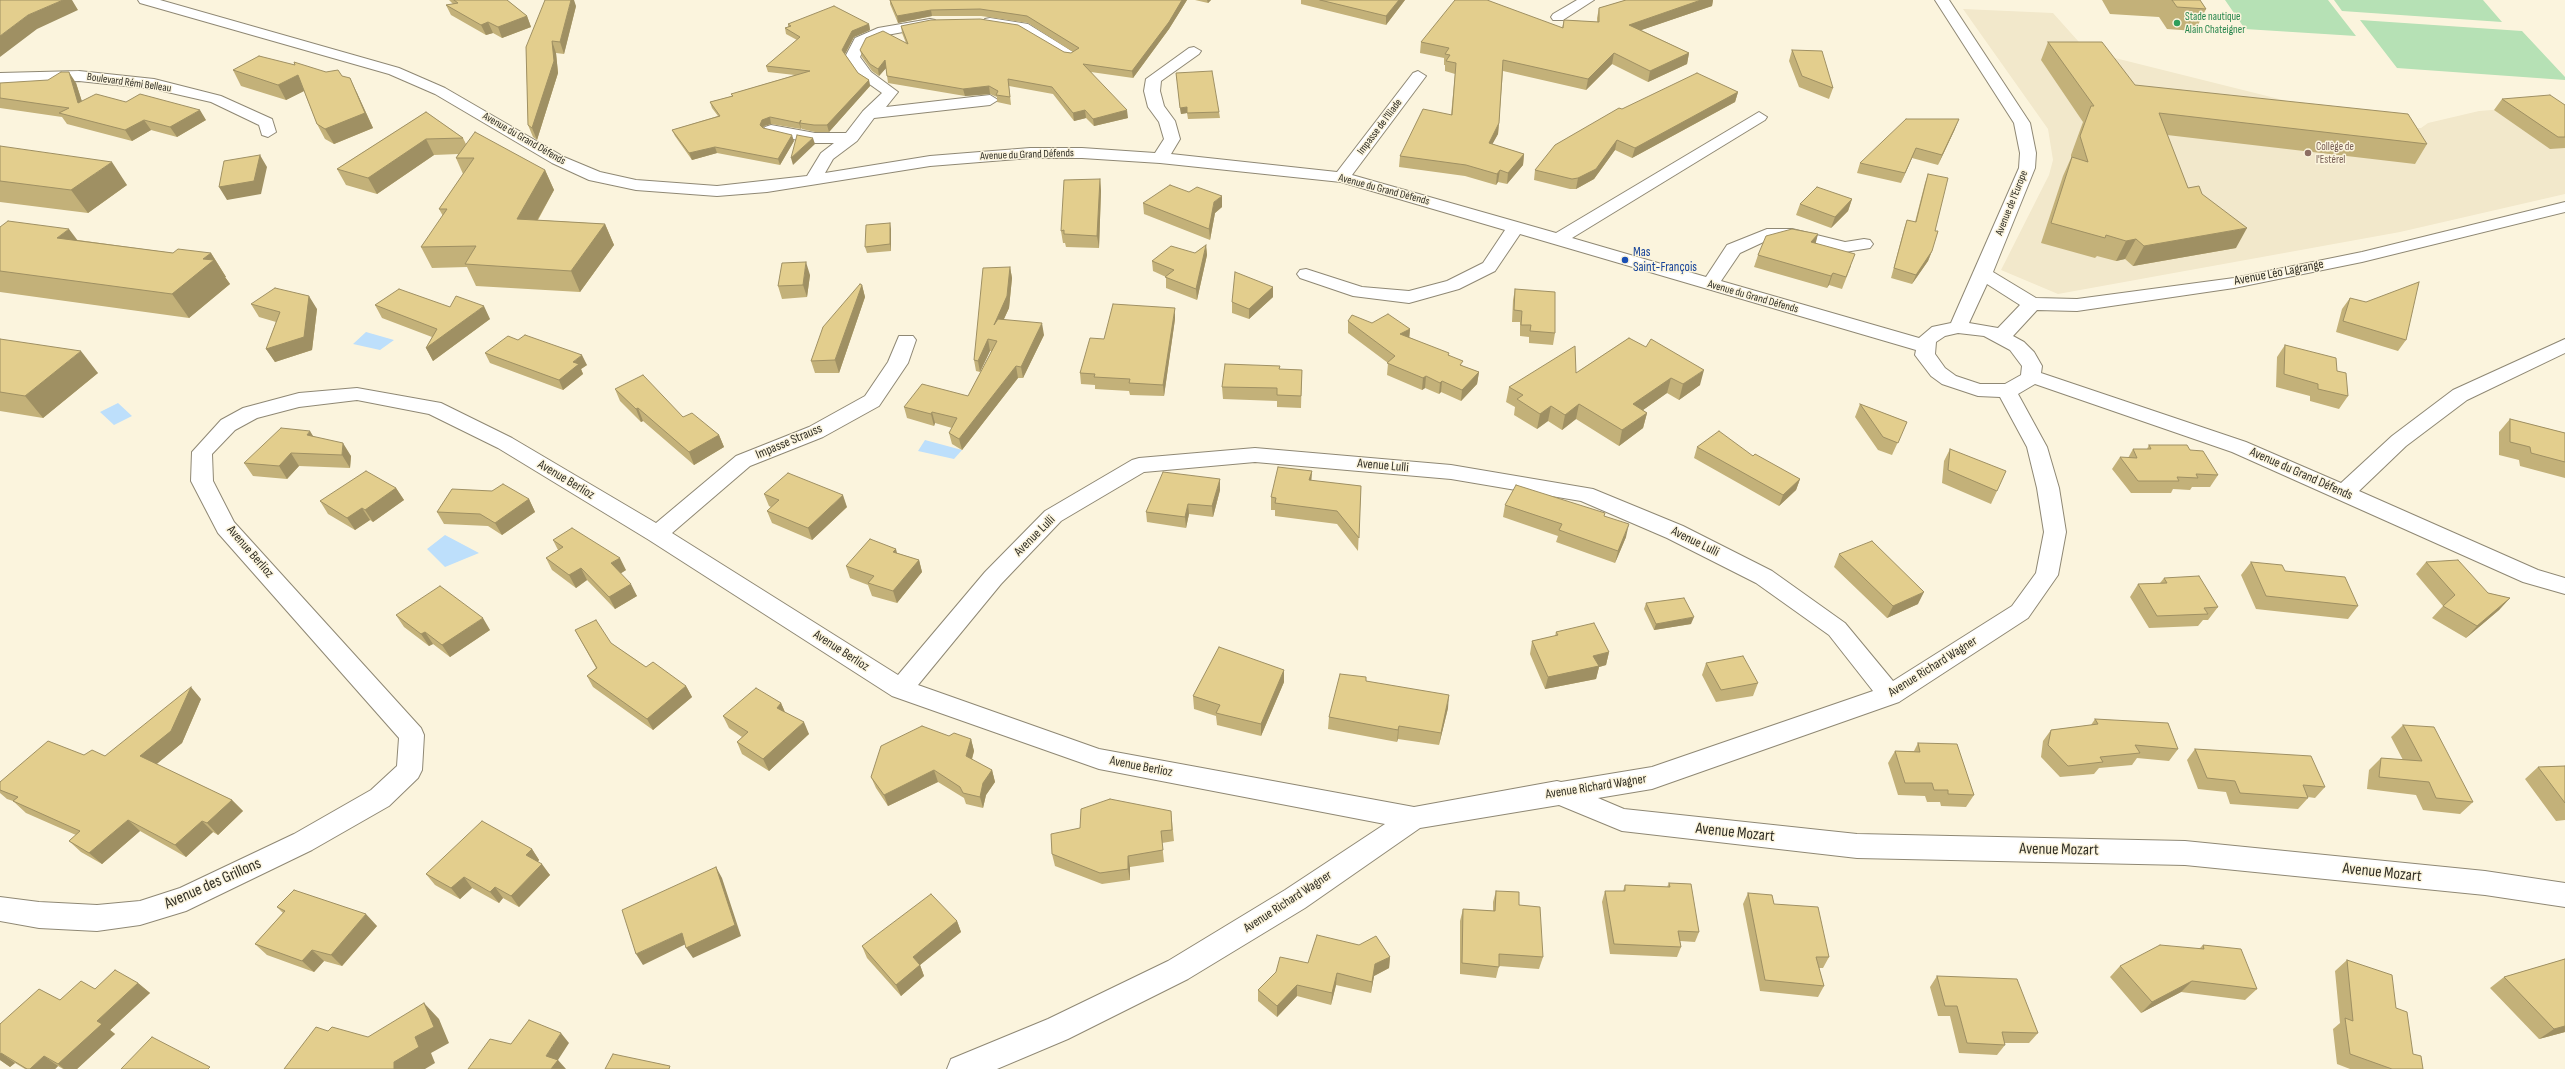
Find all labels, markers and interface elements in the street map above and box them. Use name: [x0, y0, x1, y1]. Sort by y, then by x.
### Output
place label: Stade nautique Alain Chateigner: [2185, 10, 2245, 36]
marker: Stade nautique Alain Chateigner: [2172, 18, 2182, 28]
street label: Boulevard Rémi Belleau: [86, 71, 172, 95]
street label: Impasse de l'Iliade: [1355, 97, 1405, 157]
street label: Avenue du Grand Défends: [480, 110, 568, 168]
place label: Collège de l'Estérel: [2316, 140, 2354, 166]
street label: Avenue du Grand Défends: [980, 147, 1074, 163]
marker: Collège de l'Estérel: [2303, 148, 2313, 158]
street label: Avenue de l'Europe: [1993, 169, 2031, 237]
street label: Avenue du Grand Défends: [1337, 171, 1431, 209]
place label: Mas Saint-François: [1633, 245, 1697, 276]
marker: Mas Saint-François: [1620, 255, 1630, 265]
street label: Avenue Léo Lagrange: [2233, 257, 2325, 289]
street label: Avenue du Grand Défends: [1706, 278, 1800, 316]
street label: Impasse Strauss: [753, 421, 825, 463]
street label: Avenue du Grand Défends: [2247, 444, 2355, 504]
street label: Avenue Lulli: [1357, 456, 1409, 476]
street label: Avenue Berlioz: [535, 457, 597, 503]
street label: Avenue Lulli: [1011, 512, 1059, 560]
street label: Avenue Berlioz: [223, 523, 277, 581]
street label: Avenue Lulli: [1668, 524, 1722, 560]
street label: Avenue Berlioz: [810, 627, 872, 675]
street label: Avenue Richard Wagner: [1886, 633, 1980, 701]
street label: Avenue Berlioz: [1108, 753, 1174, 781]
street label: Avenue Richard Wagner: [1544, 771, 1648, 803]
street label: Avenue Mozart: [1695, 819, 1775, 847]
street label: Avenue Mozart: [2019, 840, 2099, 860]
street label: Avenue des Grillons: [162, 854, 264, 914]
street label: Avenue Mozart: [2342, 859, 2422, 887]
street label: Avenue Richard Wagner: [1241, 868, 1335, 936]

